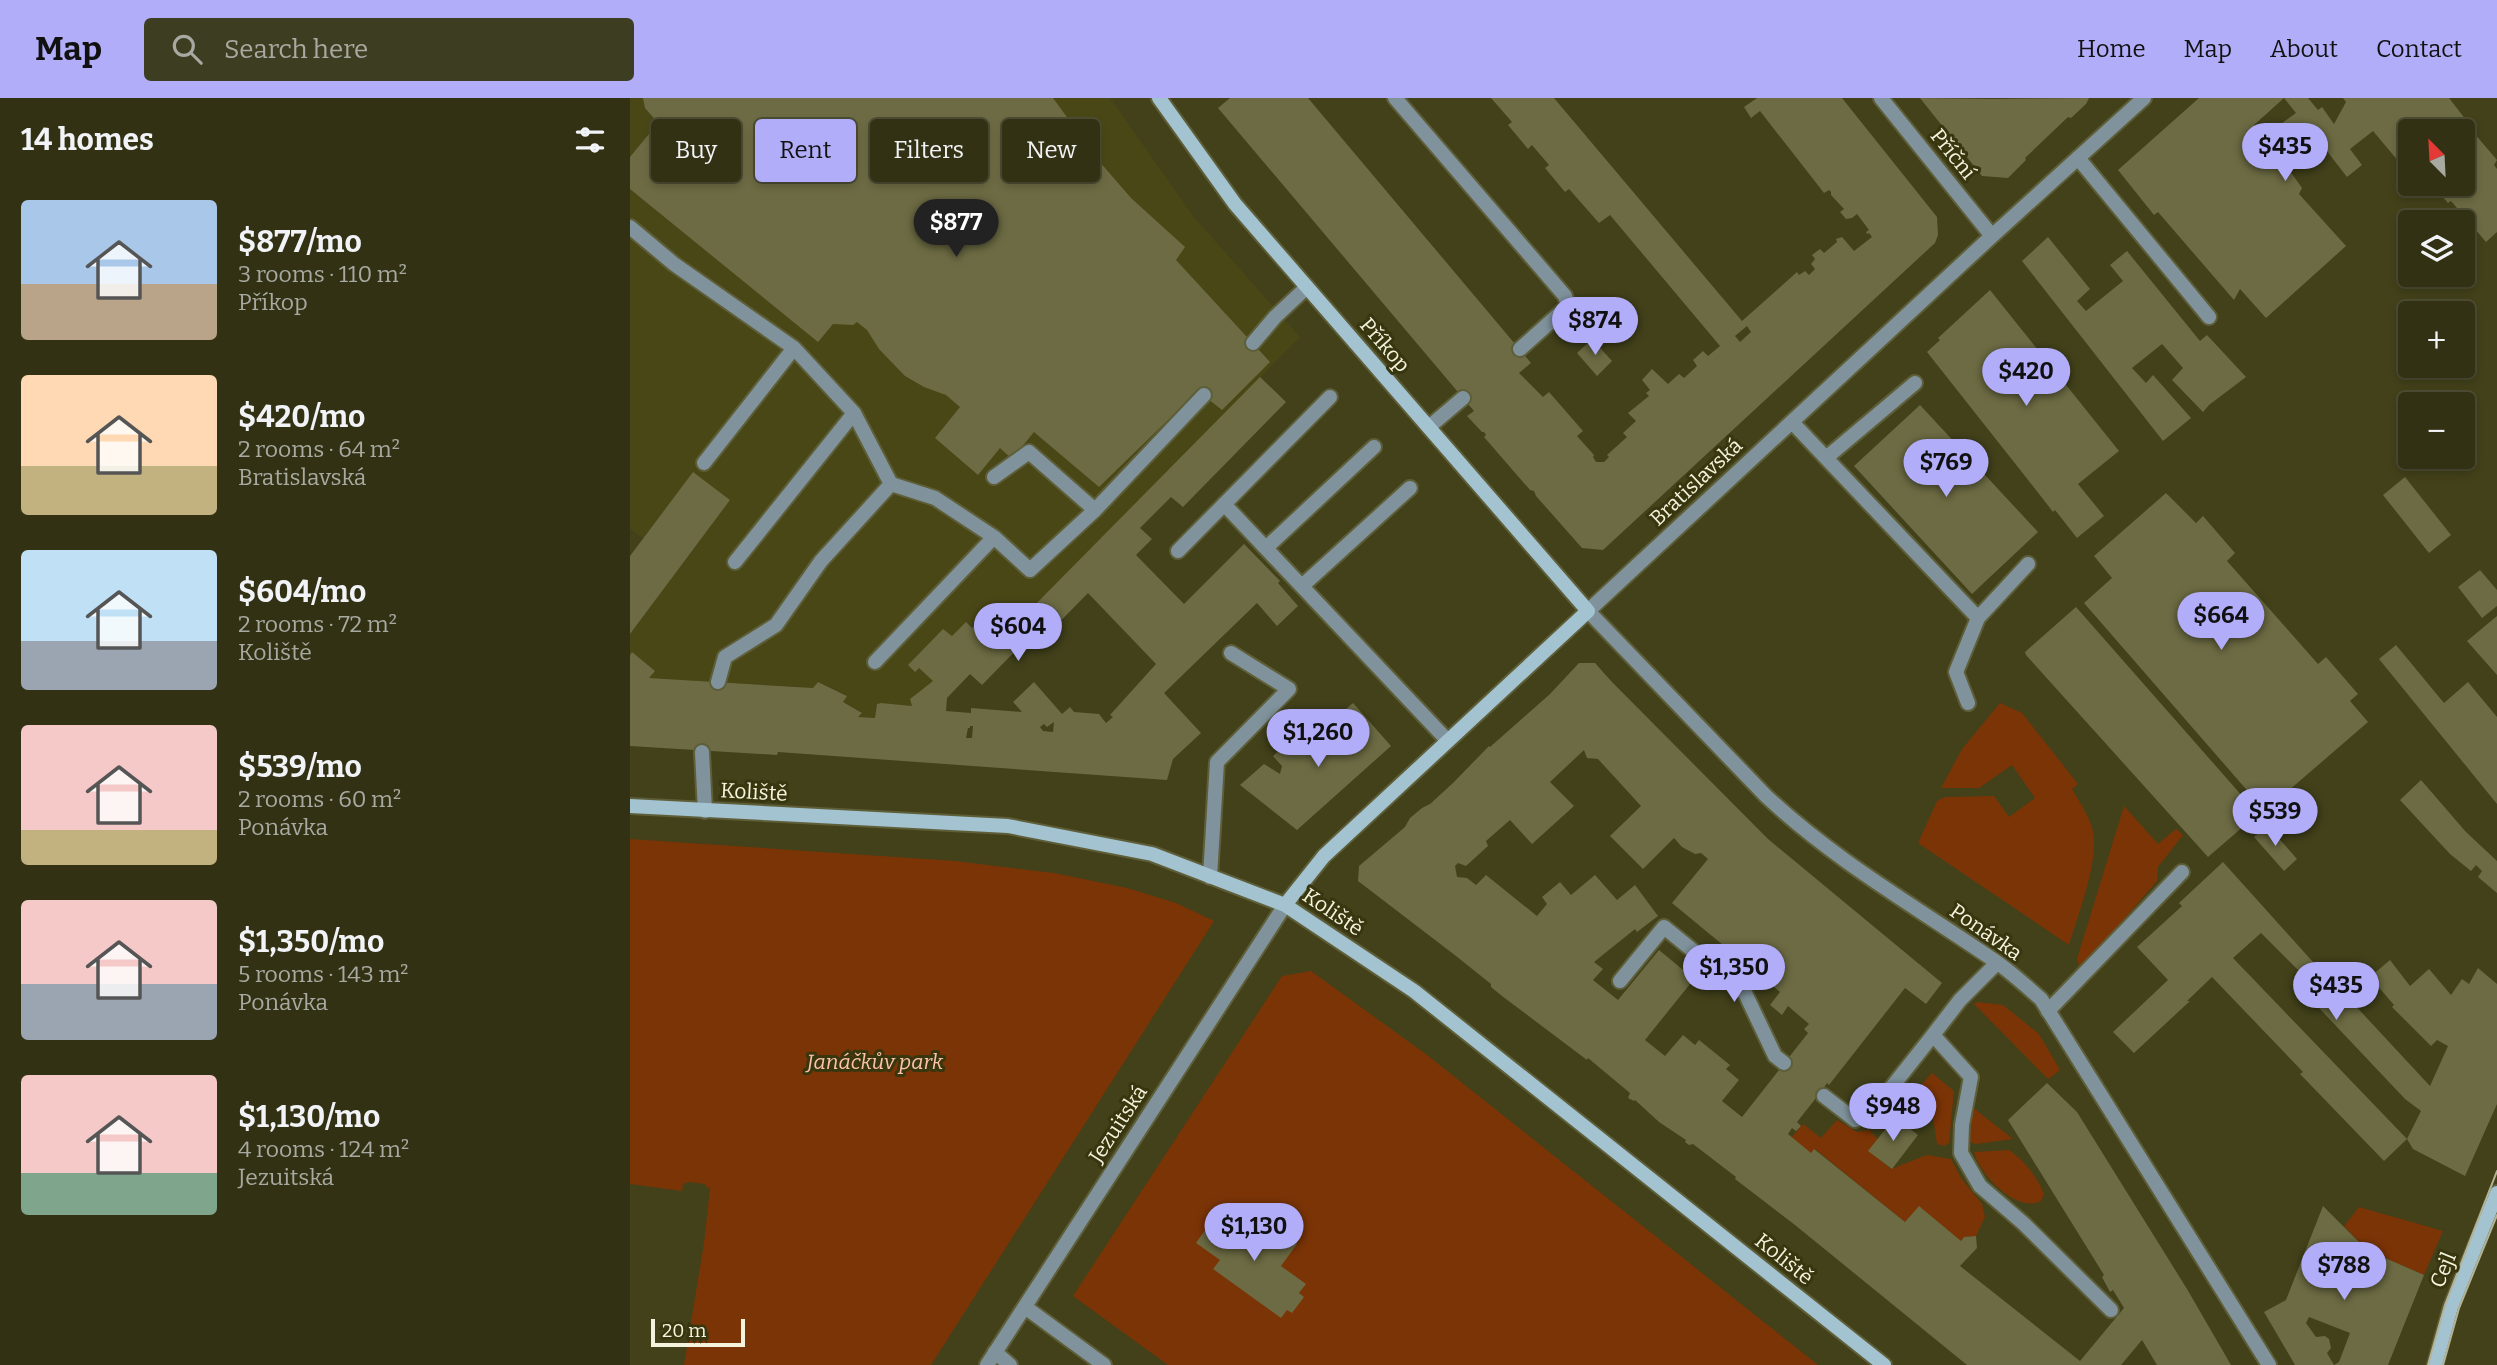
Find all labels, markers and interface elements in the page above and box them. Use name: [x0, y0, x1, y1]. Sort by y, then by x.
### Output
search box: [144, 18, 634, 81]
text: Map: [35, 29, 102, 69]
icon: search: [168, 30, 206, 68]
text: Search here: [224, 34, 368, 65]
text: Home: [2077, 35, 2146, 63]
text: Map: [2184, 35, 2232, 63]
text: About: [2270, 35, 2338, 63]
text: Contact: [2376, 35, 2462, 63]
chip: Buy: [651, 119, 741, 182]
chip: Rent: [755, 119, 856, 182]
chip: Filters: [870, 119, 988, 182]
chip: New: [1002, 119, 1100, 182]
north arrow: [2398, 119, 2474, 196]
map controls: [2398, 119, 2475, 469]
icon: filters: [571, 121, 609, 159]
text: 14 homes: [21, 122, 154, 158]
street label: Příční: [1925, 123, 1982, 185]
pin: $435: [2244, 123, 2326, 183]
text: $435: [2258, 132, 2312, 160]
pin: $877: [915, 200, 997, 259]
text: $877: [930, 208, 982, 236]
button: layers: [2398, 210, 2475, 287]
text: $877/mo: [238, 224, 362, 260]
icon: home: [77, 228, 161, 312]
text: 3 rooms · 110 m²: [238, 260, 407, 288]
text: Příkop: [238, 288, 308, 316]
pin: $874: [1554, 298, 1636, 357]
button: +: [2398, 301, 2475, 378]
text: $874: [1568, 306, 1622, 334]
street label: Příkop: [1354, 312, 1416, 378]
pin: $420: [1985, 348, 2067, 408]
text: $420: [1998, 357, 2054, 385]
button: −: [2398, 392, 2475, 469]
text: $420/mo: [238, 399, 365, 435]
icon: home: [77, 403, 161, 487]
street label: Bratislavská: [1644, 432, 1748, 532]
text: 2 rooms · 64 m²: [238, 435, 400, 463]
pin: $769: [1905, 440, 1987, 499]
text: $769: [1920, 448, 1972, 476]
text: Bratislavská: [238, 463, 366, 491]
text: $604/mo: [238, 574, 366, 610]
icon: home: [77, 578, 161, 662]
pin: $664: [2180, 592, 2262, 652]
text: $664: [2193, 601, 2249, 629]
pin: $604: [977, 603, 1059, 663]
text: 2 rooms · 72 m²: [238, 610, 397, 638]
text: $604: [990, 612, 1046, 640]
text: Koliště: [238, 638, 312, 666]
pin: $1,260: [1261, 710, 1375, 769]
text: $1,260: [1283, 718, 1353, 746]
text: $539/mo: [238, 749, 362, 785]
icon: home: [77, 753, 161, 837]
street label: Koliště: [720, 777, 788, 807]
text: 2 rooms · 60 m²: [238, 785, 401, 813]
pin: $539: [2234, 788, 2316, 848]
text: $539: [2249, 797, 2301, 825]
text: Ponávka: [238, 813, 328, 841]
street label: Koliště: [1298, 882, 1368, 942]
street label: Ponávka: [1945, 898, 2028, 967]
text: $1,350/mo: [238, 924, 384, 960]
icon: home: [77, 928, 161, 1012]
pin: $1,350: [1677, 944, 1791, 1004]
text: $1,350: [1699, 953, 1769, 981]
text: 5 rooms · 143 m²: [238, 960, 409, 988]
pin: $435: [2295, 962, 2377, 1022]
text: $435: [2309, 971, 2363, 999]
text: Ponávka: [238, 988, 328, 1016]
park label: Janáčkův park: [805, 1049, 944, 1075]
street label: Jezuitská: [1083, 1080, 1153, 1169]
pin: $948: [1852, 1084, 1934, 1143]
text: $948: [1865, 1092, 1921, 1120]
text: $1,130/mo: [238, 1099, 380, 1135]
icon: home: [77, 1103, 161, 1187]
text: 4 rooms · 124 m²: [238, 1135, 409, 1163]
text: Jezuitská: [238, 1163, 334, 1191]
pin: $1,130: [1197, 1204, 1311, 1263]
text: $1,130: [1221, 1212, 1287, 1240]
street label: Koliště: [1750, 1228, 1818, 1290]
pin: $788: [2303, 1242, 2385, 1302]
street label: Cejl: [2424, 1249, 2462, 1291]
text: $788: [2317, 1251, 2371, 1279]
scale bar: [651, 1316, 746, 1348]
text: 20 m: [662, 1319, 706, 1342]

